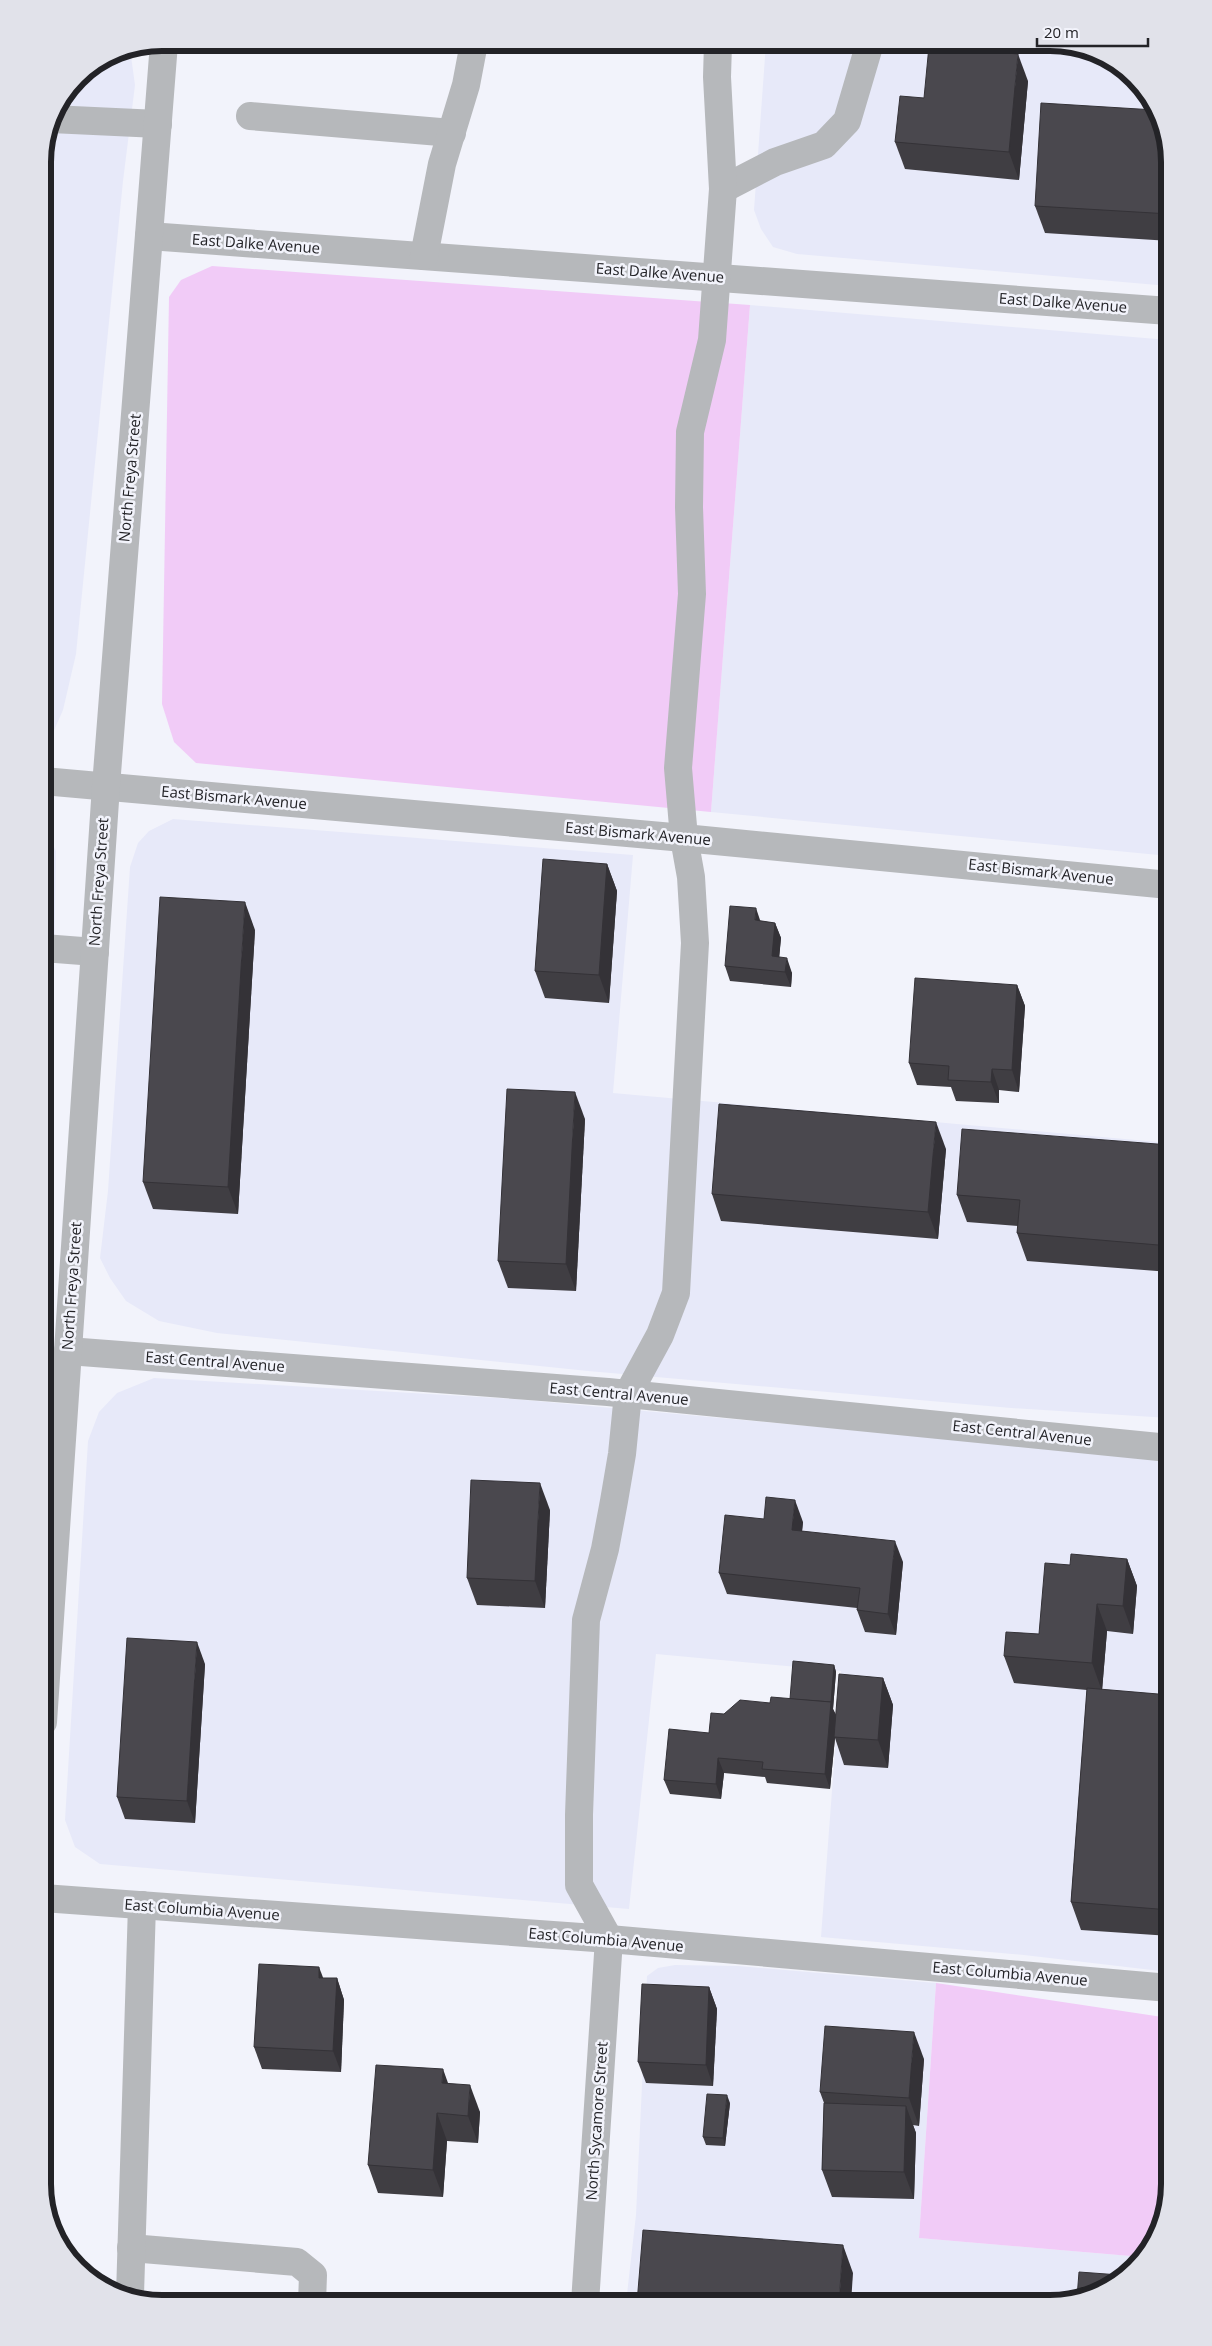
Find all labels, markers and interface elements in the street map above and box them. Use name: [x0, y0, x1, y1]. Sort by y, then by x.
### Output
scale bar: [1037, 15, 1148, 47]
text: 20 m: [1044, 22, 1079, 42]
street label: East Dalke Avenue: [191, 229, 321, 257]
street label: East Dalke Avenue: [595, 258, 725, 286]
street label: East Dalke Avenue: [998, 288, 1128, 316]
street label: North Freya Street: [113, 413, 145, 543]
street label: East Bismark Avenue: [160, 781, 308, 813]
street label: North Freya Street: [84, 817, 112, 947]
street label: East Bismark Avenue: [564, 817, 712, 849]
street label: East Bismark Avenue: [967, 853, 1115, 889]
street label: North Freya Street: [57, 1221, 85, 1351]
street label: East Central Avenue: [145, 1346, 286, 1376]
street label: East Central Avenue: [549, 1377, 690, 1409]
street label: East Central Avenue: [952, 1415, 1093, 1449]
street label: East Columbia Avenue: [124, 1894, 280, 1924]
street label: East Columbia Avenue: [528, 1922, 685, 1956]
street label: East Columbia Avenue: [932, 1956, 1089, 1990]
street label: North Sycamore Street: [580, 2041, 612, 2201]

